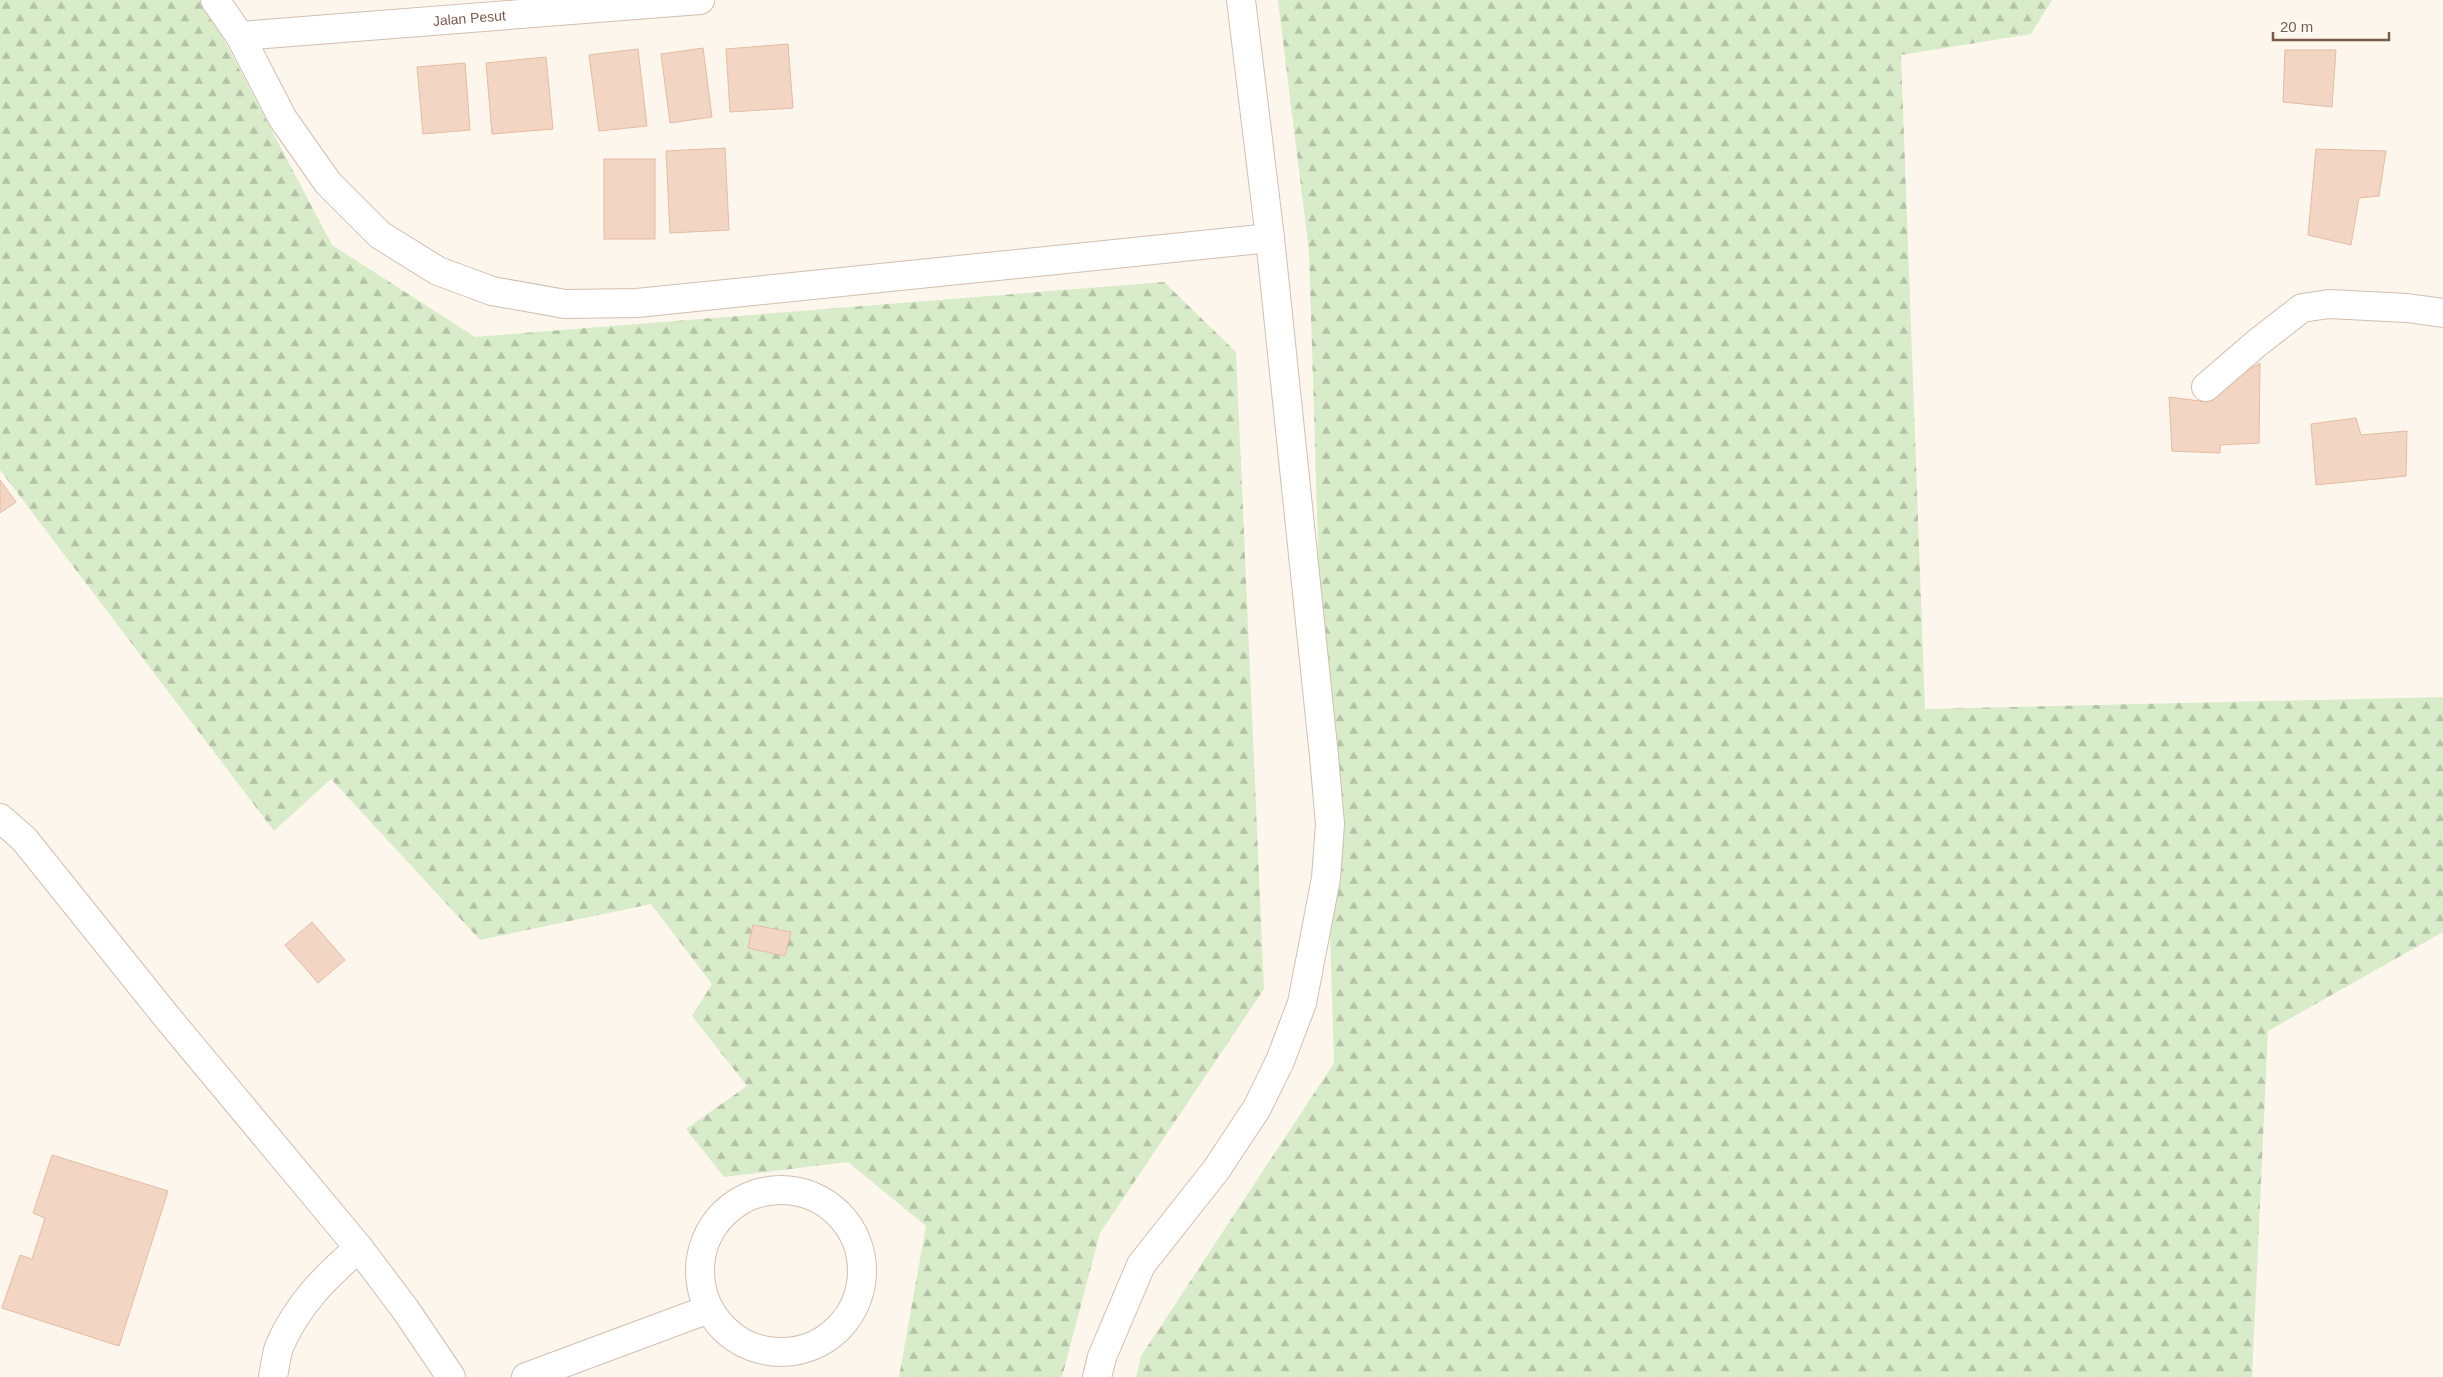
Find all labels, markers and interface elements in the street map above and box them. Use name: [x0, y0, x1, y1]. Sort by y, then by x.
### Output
street label: Jalan Pesut: [432, 7, 507, 29]
scale bar: [2273, 10, 2389, 42]
text: 20 m: [2280, 18, 2313, 35]

